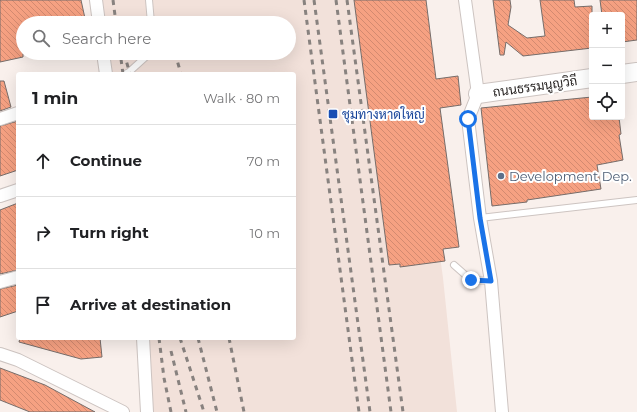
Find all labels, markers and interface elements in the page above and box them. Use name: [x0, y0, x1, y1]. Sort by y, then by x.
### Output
map controls: [589, 12, 625, 120]
button: +: [589, 12, 625, 48]
search box: [16, 16, 296, 60]
icon: search: [30, 27, 52, 49]
text: Search here: [62, 29, 151, 48]
button: −: [589, 48, 625, 84]
street label: ถนนธรรมนูญวิถี: [492, 71, 578, 102]
button: locate: [589, 84, 625, 120]
text: 1 min: [32, 88, 78, 108]
text: Walk · 80 m: [203, 90, 280, 106]
place label: ชุมทางหาดใหญ่: [342, 106, 425, 124]
marker: ชุมทางหาดใหญ่: [327, 108, 339, 120]
route start: [459, 110, 477, 128]
icon: ahead: [32, 150, 54, 172]
text: Continue: [70, 151, 142, 170]
text: 70 m: [247, 153, 280, 169]
place label: Development Dep.: [509, 168, 632, 184]
marker: Development Dep.: [496, 171, 506, 181]
icon: right: [32, 222, 54, 244]
text: Turn right: [70, 223, 149, 242]
text: 10 m: [250, 225, 280, 241]
route end: [462, 271, 480, 289]
icon: arrive: [32, 294, 54, 316]
text: Arrive at destination: [70, 295, 231, 314]

